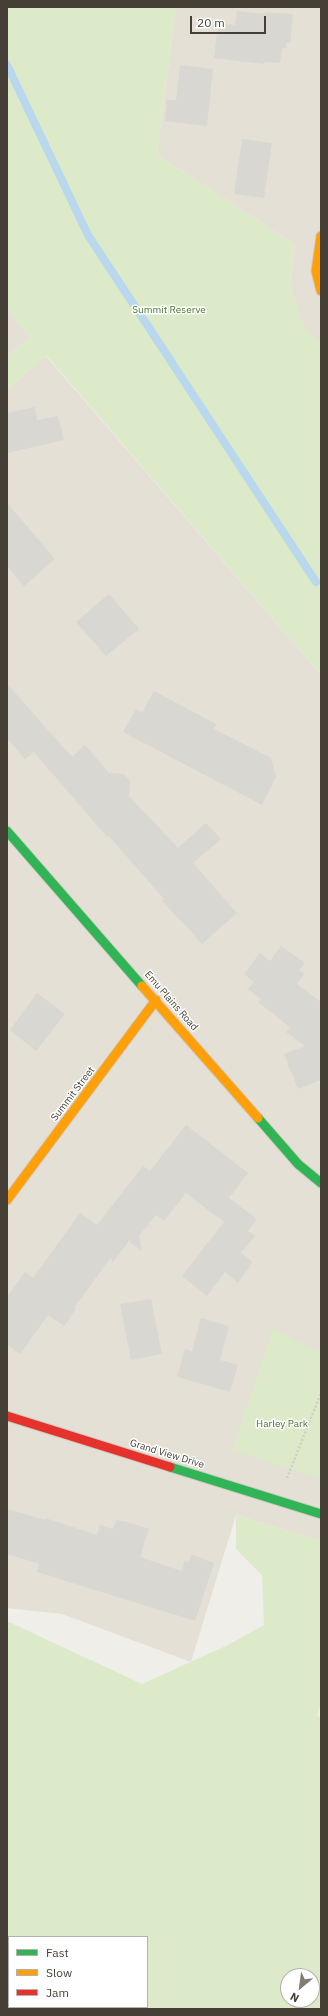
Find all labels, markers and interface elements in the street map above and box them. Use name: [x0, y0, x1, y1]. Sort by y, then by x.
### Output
scale bar: [192, 8, 268, 34]
text: 20 m: [197, 15, 225, 30]
park label: Summit Reserve: [132, 304, 206, 316]
street label: Emu Plains Road: [142, 969, 200, 1033]
street label: Summit Street: [49, 1065, 97, 1123]
park label: Harley Park: [256, 1418, 308, 1430]
street label: Grand View Drive: [128, 1437, 206, 1471]
legend: [8, 1936, 148, 2008]
text: Fast: [46, 1945, 69, 1960]
text: Slow: [46, 1965, 72, 1980]
north arrow: [280, 1968, 320, 2008]
text: Jam: [46, 1985, 69, 2000]
text: N: [288, 1990, 302, 2006]

